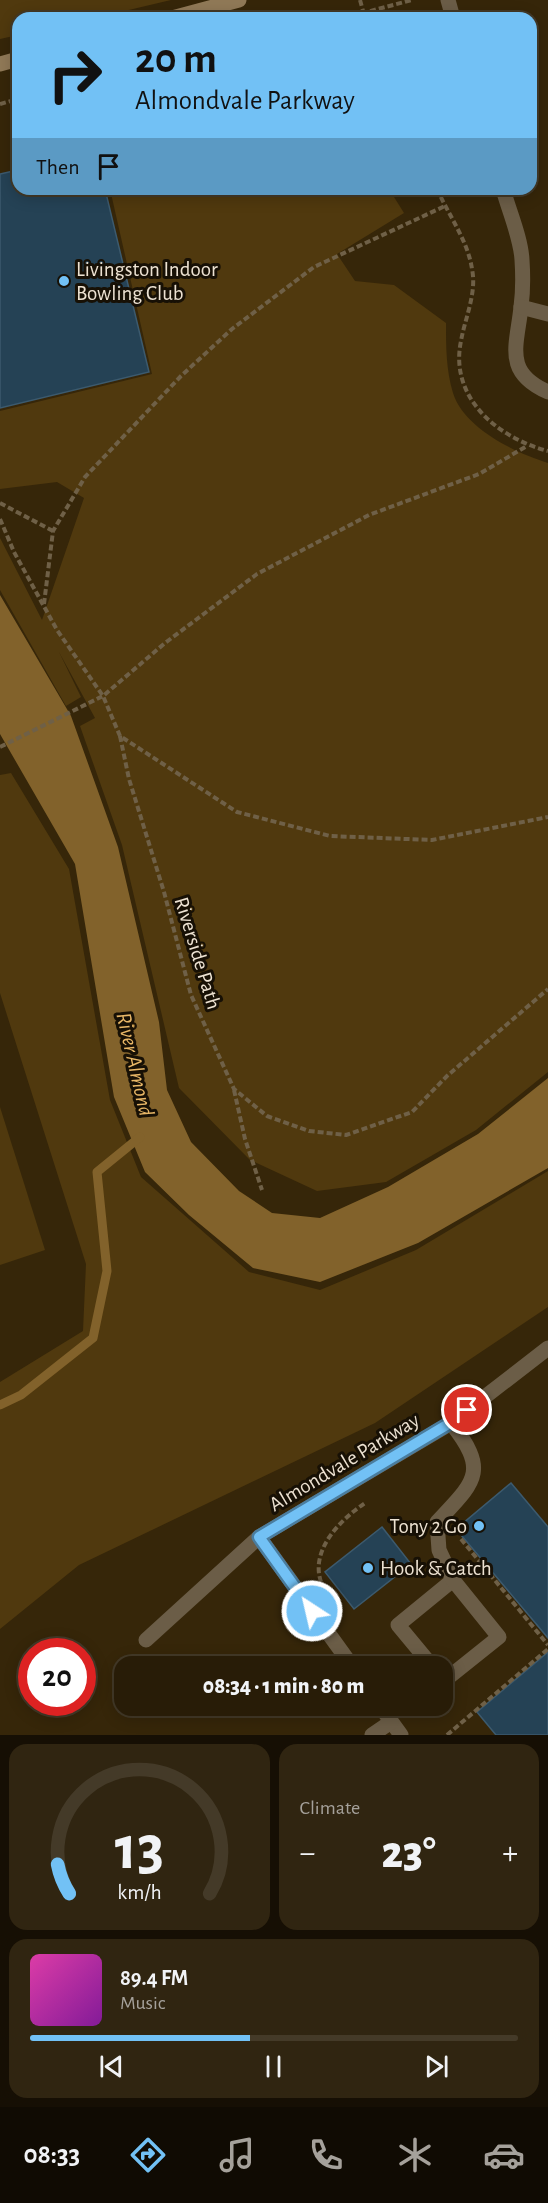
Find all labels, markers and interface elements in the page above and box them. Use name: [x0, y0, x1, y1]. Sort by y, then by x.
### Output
icon: right: [36, 36, 114, 114]
text: 20 m: [135, 38, 217, 80]
text: Almondvale Parkway: [135, 87, 355, 114]
icon: arrive: [92, 150, 125, 183]
text: Then: [36, 156, 80, 178]
place label: Livingston Indoor Bowling Club: [76, 259, 218, 304]
marker: Livingston Indoor Bowling Club: [57, 274, 71, 288]
street label: Riverside Path: [170, 894, 225, 1012]
water label: River Almond: [112, 1010, 158, 1118]
pin: [441, 1384, 492, 1435]
icon: arrive: [450, 1393, 483, 1426]
street label: Almondvale Parkway: [266, 1409, 423, 1515]
place label: Tony 2 Go: [390, 1516, 467, 1537]
marker: Tony 2 Go: [472, 1519, 486, 1533]
place label: Hook & Catch: [380, 1558, 492, 1579]
marker: Hook & Catch: [361, 1561, 375, 1575]
position arrow: [280, 1579, 344, 1643]
speed limit sign: 20: [18, 1638, 96, 1716]
text: 08:34 · 1 min · 80 m: [203, 1675, 364, 1697]
text: Climate: [300, 1798, 360, 1818]
text: 13: [115, 1818, 164, 1880]
text: 23°: [382, 1831, 436, 1876]
text: −: [300, 1837, 315, 1870]
text: +: [502, 1837, 518, 1870]
text: km/h: [117, 1882, 161, 1903]
text: 89.4 FM: [120, 1967, 188, 1989]
text: Music: [120, 1993, 166, 2013]
icon: previous: [95, 2050, 128, 2083]
icon: pause: [257, 2050, 290, 2083]
icon: next: [420, 2050, 453, 2083]
icon: directions: [127, 2134, 169, 2176]
icon: music: [216, 2134, 258, 2176]
icon: phone: [305, 2134, 347, 2176]
icon: climate: [394, 2134, 436, 2176]
icon: car: [483, 2134, 525, 2176]
text: 08:33: [23, 2141, 80, 2168]

